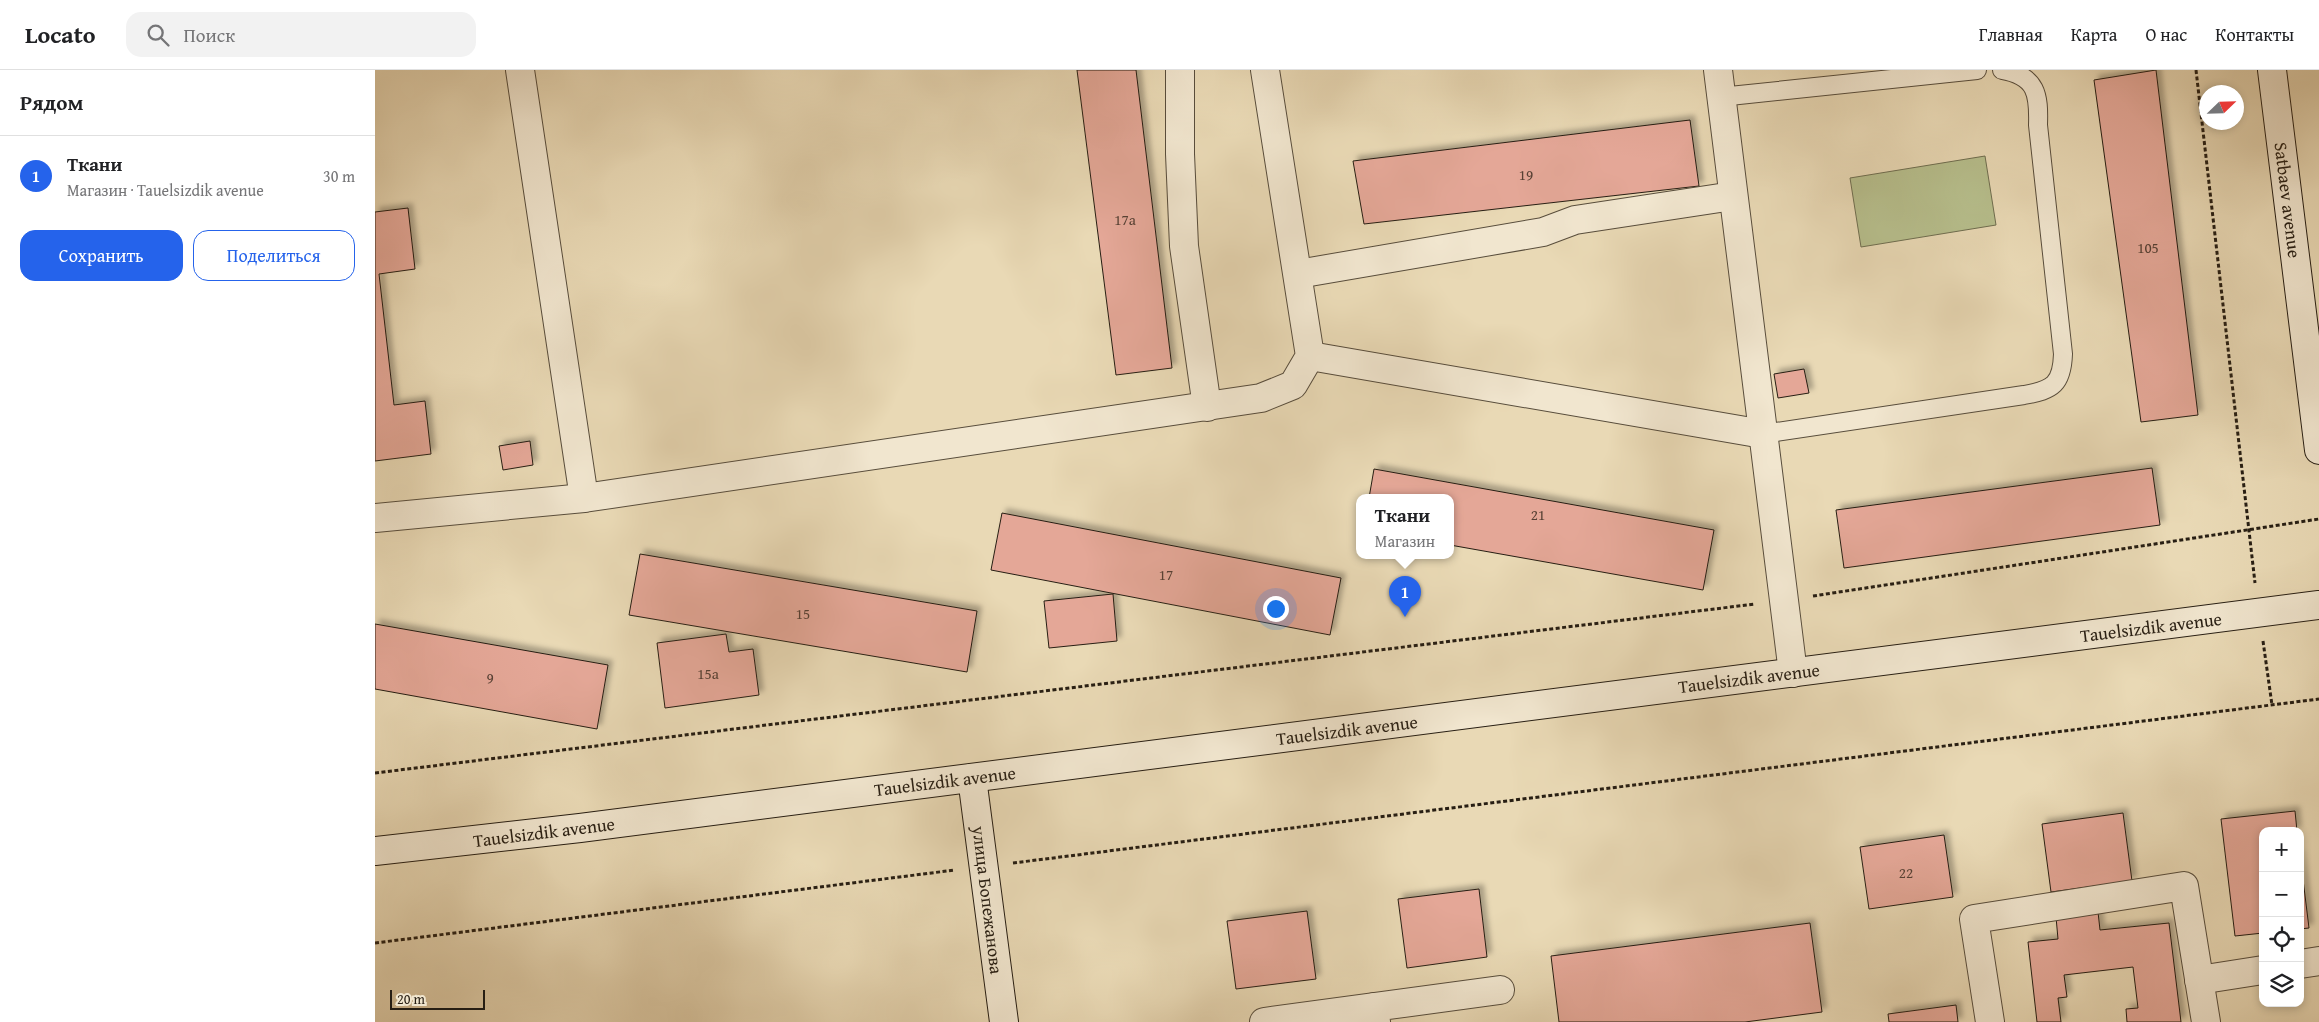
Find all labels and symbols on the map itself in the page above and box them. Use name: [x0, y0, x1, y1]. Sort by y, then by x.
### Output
north arrow: [2199, 85, 2244, 130]
street label: Satbaev avenue: [2268, 141, 2308, 259]
house number: 19: [1519, 164, 1533, 185]
house number: 17а: [1114, 209, 1137, 230]
house number: 105: [2137, 237, 2159, 258]
house number: 21: [1531, 504, 1545, 525]
house number: 17: [1159, 564, 1173, 585]
pin: 1: [1389, 576, 1421, 617]
your location: [1263, 596, 1289, 622]
house number: 15: [796, 603, 810, 624]
street label: Tauelsizdik avenue: [2079, 605, 2223, 649]
street label: Tauelsizdik avenue: [1677, 656, 1821, 700]
house number: 15а: [697, 663, 720, 684]
house number: 9: [486, 667, 494, 688]
street label: Tauelsizdik avenue: [1275, 708, 1419, 752]
street label: Tauelsizdik avenue: [873, 759, 1017, 803]
street label: Tauelsizdik avenue: [472, 810, 616, 854]
street label: улица Бопежанова: [965, 823, 1011, 976]
house number: 22: [1899, 862, 1913, 883]
scale bar: [390, 987, 485, 1010]

